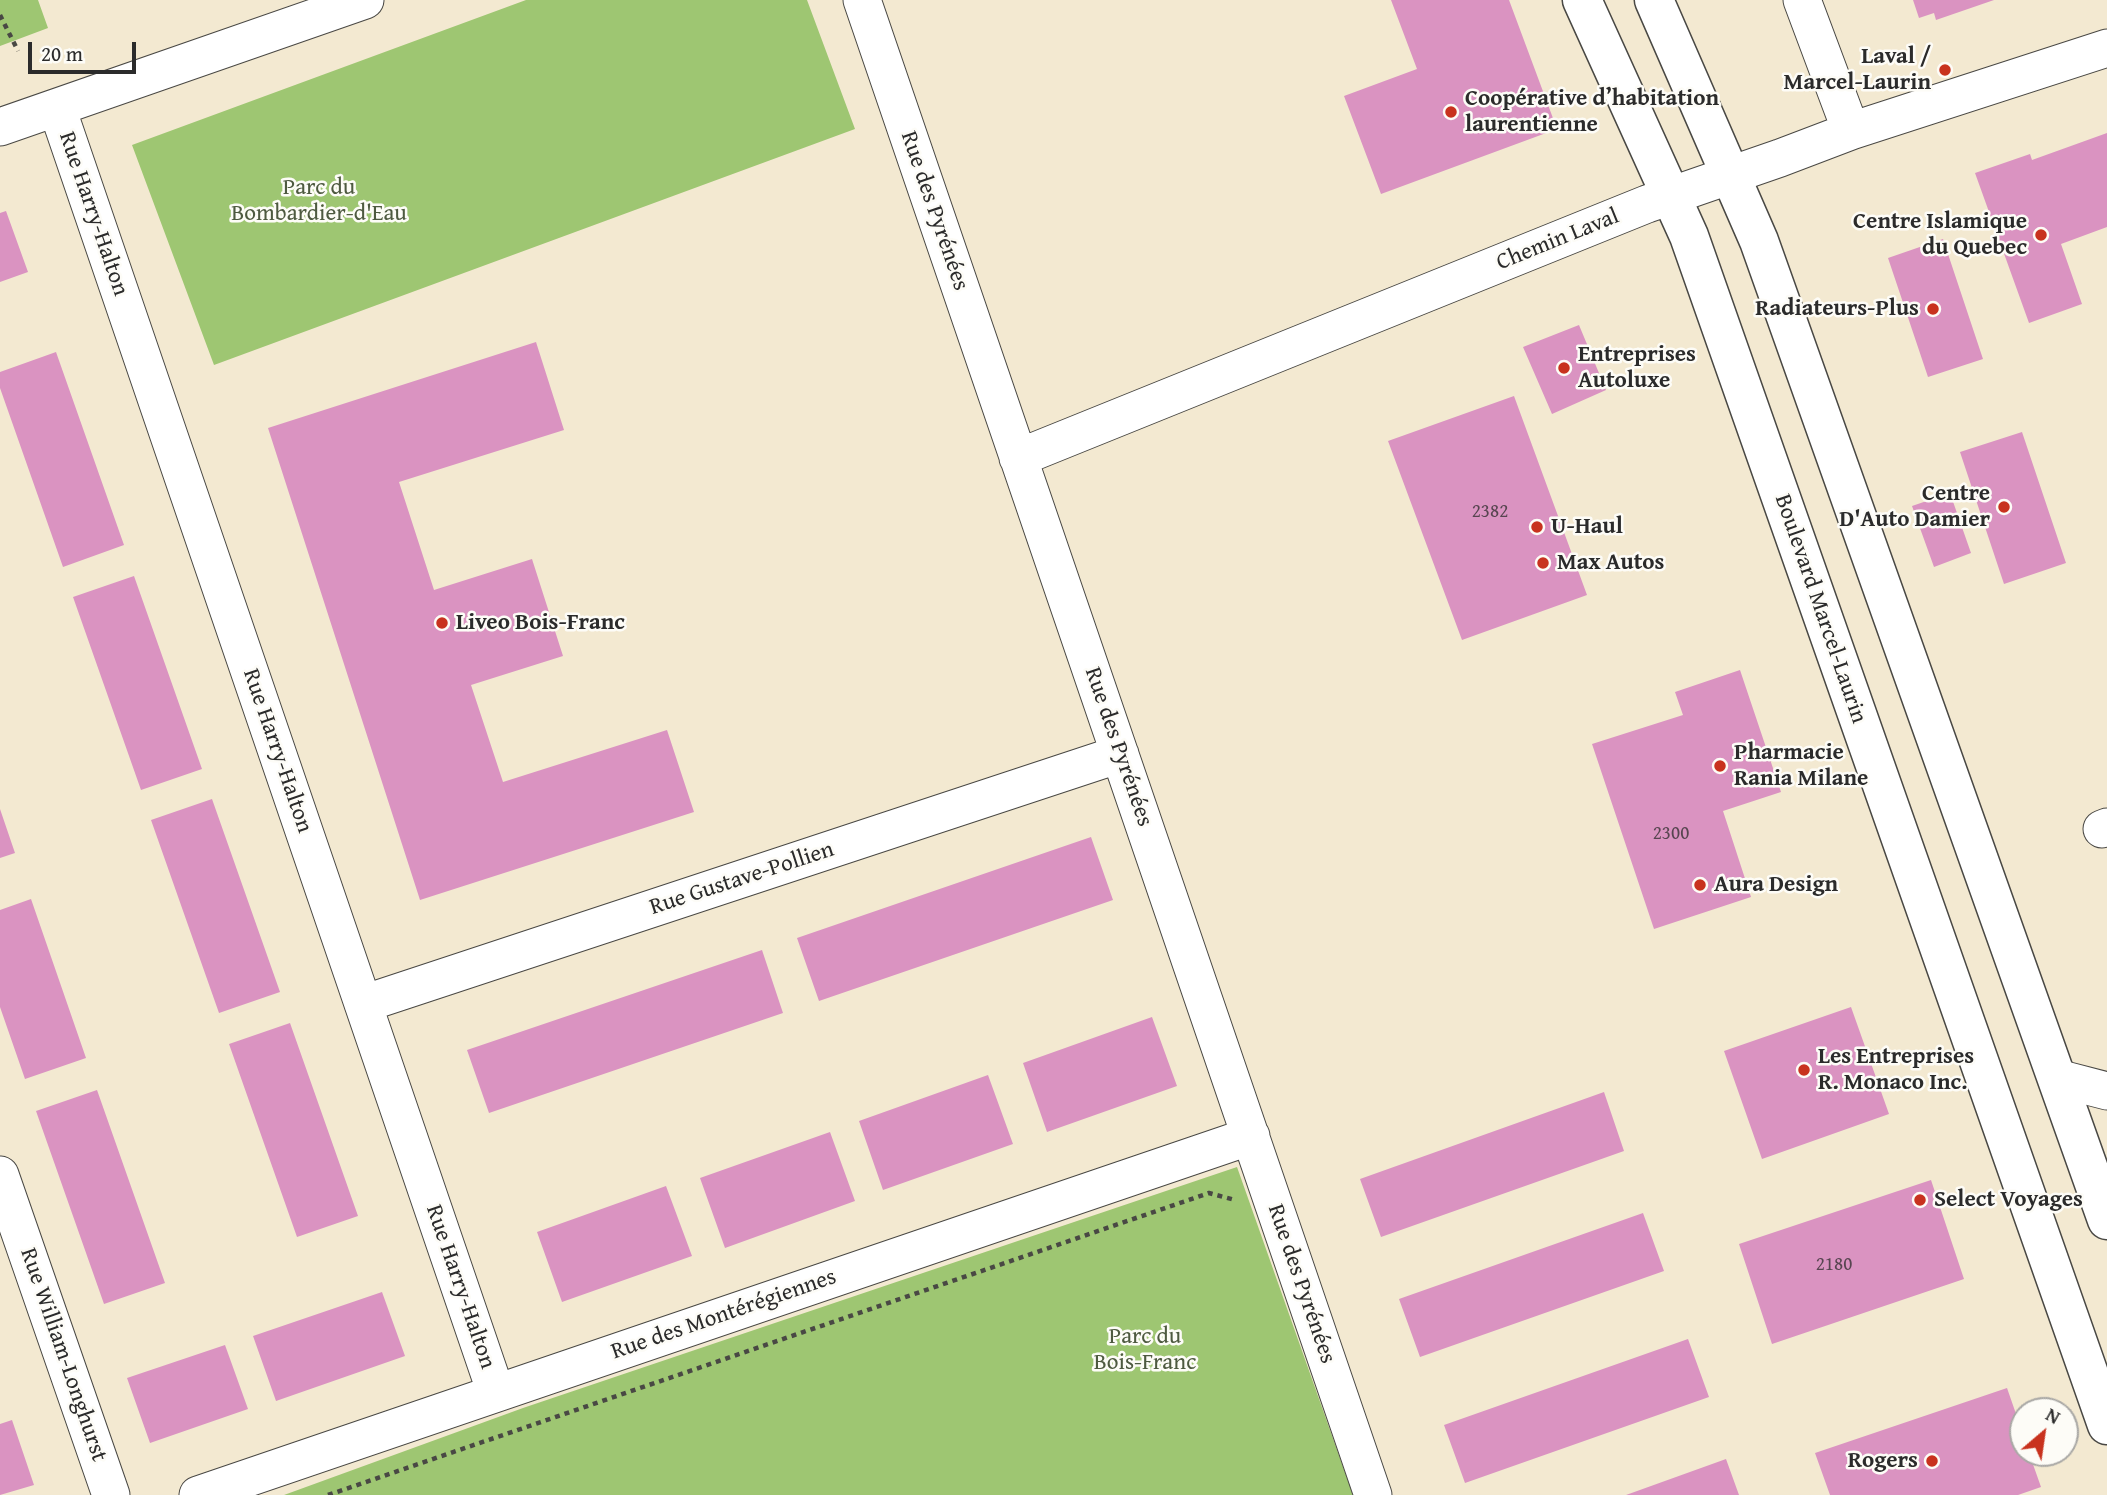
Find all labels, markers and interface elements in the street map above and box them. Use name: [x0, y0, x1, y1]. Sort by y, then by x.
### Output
scale bar: [32, 28, 140, 72]
text: 20 m: [41, 38, 83, 69]
place label: Laval / Marcel-Laurin: [1784, 43, 1931, 97]
marker: Laval / Marcel-Laurin: [1937, 62, 1953, 78]
place label: Coopérative d’habitation laurentienne: [1465, 85, 1719, 139]
marker: Coopérative d’habitation laurentienne: [1443, 104, 1459, 120]
street label: Rue des Pyrénées: [894, 128, 974, 294]
street label: Rue Harry-Halton: [52, 129, 134, 299]
park label: Parc du Bombardier-d'Eau: [231, 174, 407, 228]
street label: Chemin Laval: [1493, 203, 1623, 277]
place label: Centre Islamique du Quebec: [1853, 208, 2027, 262]
marker: Centre Islamique du Quebec: [2033, 227, 2049, 243]
place label: Radiateurs-Plus: [1755, 295, 1919, 323]
marker: Radiateurs-Plus: [1925, 301, 1941, 317]
place label: Entreprises Autoluxe: [1578, 341, 1696, 395]
marker: Entreprises Autoluxe: [1556, 360, 1572, 376]
place label: Centre D'Auto Damier: [1839, 480, 1990, 534]
street label: Boulevard Marcel-Laurin: [1768, 491, 1872, 727]
marker: Centre D'Auto Damier: [1996, 499, 2012, 515]
house number: 2382: [1472, 501, 1508, 523]
place label: U-Haul: [1551, 513, 1623, 541]
marker: U-Haul: [1529, 519, 1545, 535]
place label: Max Autos: [1557, 549, 1664, 577]
marker: Max Autos: [1535, 555, 1551, 571]
place label: Liveo Bois-Franc: [456, 609, 625, 637]
marker: Liveo Bois-Franc: [434, 615, 450, 631]
street label: Rue des Pyrénées: [1078, 664, 1158, 830]
street label: Rue Harry-Halton: [236, 666, 318, 836]
place label: Pharmacie Rania Milane: [1734, 739, 1868, 793]
marker: Pharmacie Rania Milane: [1712, 758, 1728, 774]
house number: 2300: [1653, 823, 1689, 845]
street label: Rue Gustave-Pollien: [646, 836, 838, 922]
place label: Aura Design: [1714, 871, 1838, 899]
marker: Aura Design: [1692, 877, 1708, 893]
place label: Les Entreprises R. Monaco Inc.: [1818, 1043, 1974, 1097]
marker: Les Entreprises R. Monaco Inc.: [1796, 1062, 1812, 1078]
place label: Select Voyages: [1934, 1186, 2083, 1214]
marker: Select Voyages: [1912, 1192, 1928, 1208]
street label: Rue des Pyrénées: [1261, 1201, 1341, 1367]
street label: Rue Harry-Halton: [419, 1202, 501, 1372]
street label: Rue William-Longhurst: [14, 1245, 112, 1465]
house number: 2180: [1816, 1254, 1852, 1276]
street label: Rue des Montérégiennes: [608, 1264, 840, 1366]
park label: Parc du Bois-Franc: [1094, 1323, 1196, 1377]
north arrow: [2009, 1397, 2079, 1467]
text: N: [2041, 1400, 2066, 1431]
place label: Rogers: [1848, 1447, 1918, 1475]
marker: Rogers: [1924, 1453, 1940, 1469]

